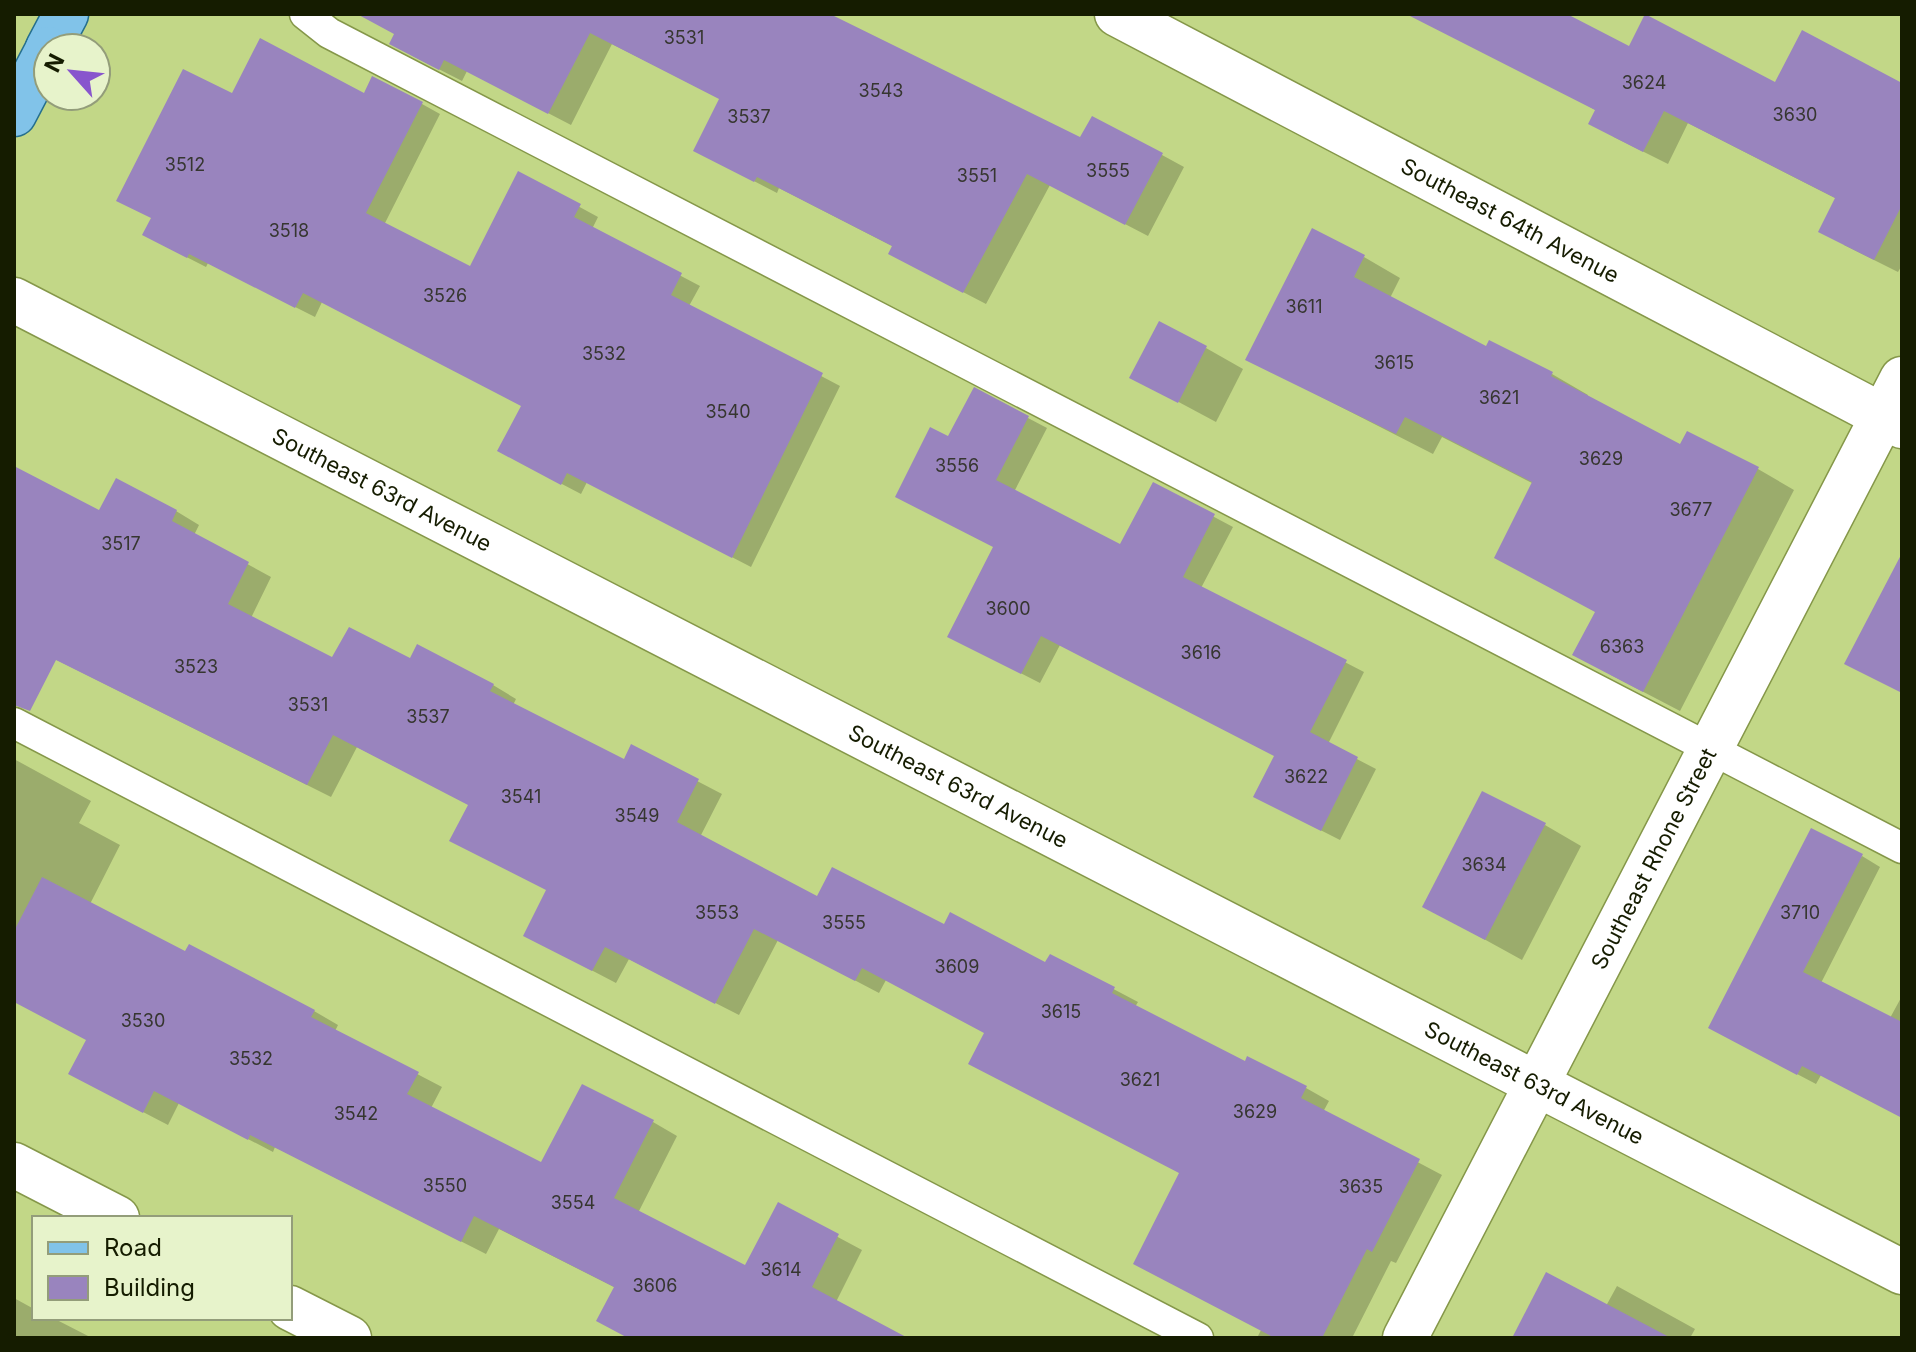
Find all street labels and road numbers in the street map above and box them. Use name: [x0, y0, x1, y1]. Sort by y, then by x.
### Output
street label: Southeast 64th Avenue: [1397, 152, 1624, 288]
street label: Southeast 63rd Avenue: [268, 422, 496, 557]
street label: Southeast 63rd Avenue: [844, 719, 1072, 853]
street label: Southeast Rhone Street: [1585, 744, 1721, 974]
street label: Southeast 63rd Avenue: [1420, 1016, 1648, 1150]

